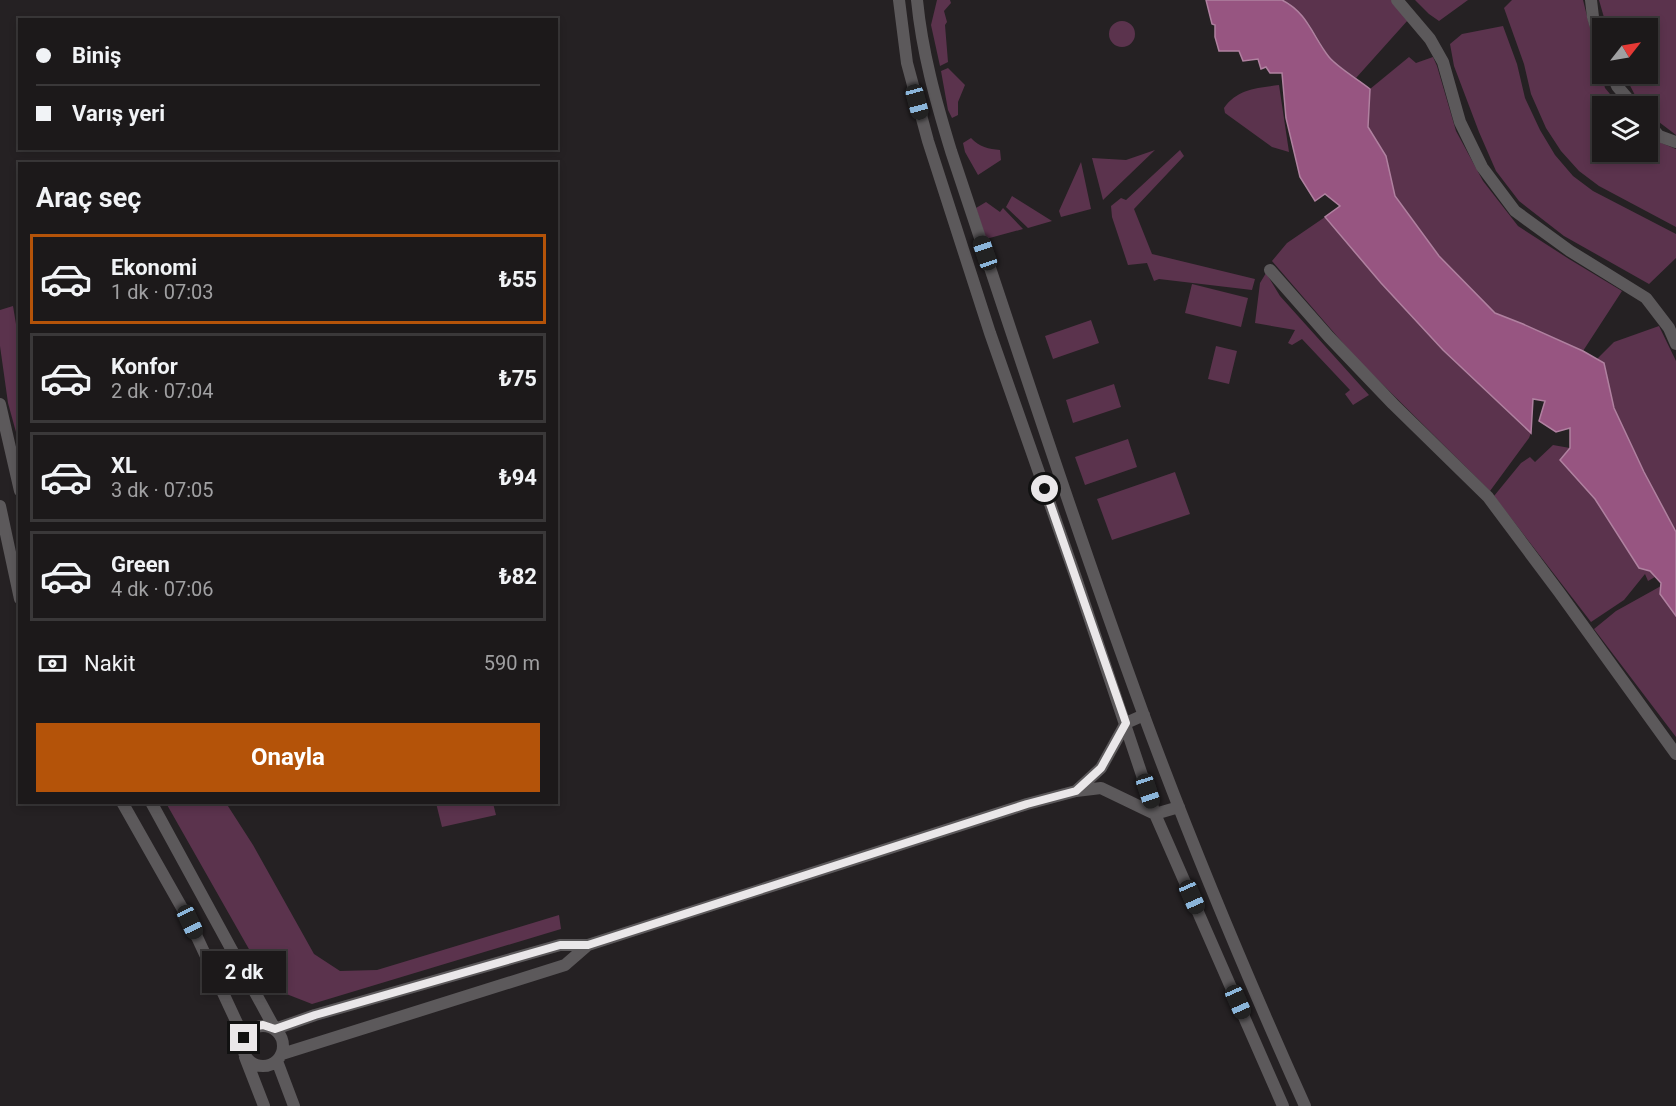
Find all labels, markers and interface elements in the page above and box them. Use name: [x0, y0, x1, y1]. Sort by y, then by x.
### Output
north arrow: [1592, 18, 1658, 84]
map controls: [1592, 18, 1658, 162]
text: Biniş: [72, 43, 121, 68]
car: [904, 82, 930, 122]
button: layers: [1592, 96, 1658, 162]
text: Varış yeri: [72, 101, 165, 126]
text: Araç seç: [36, 182, 141, 214]
car: [971, 233, 999, 273]
icon: car: [39, 252, 93, 306]
text: Ekonomi: [111, 255, 197, 280]
text: ₺55: [499, 267, 537, 292]
text: 1 dk · 07:03: [111, 280, 214, 304]
icon: car: [39, 351, 93, 405]
text: Konfor: [111, 354, 178, 379]
text: ₺75: [499, 366, 537, 391]
text: 2 dk · 07:04: [111, 379, 214, 403]
icon: car: [39, 450, 93, 504]
text: XL: [111, 453, 137, 478]
text: ₺94: [499, 465, 537, 490]
route start: [1031, 475, 1058, 502]
text: 3 dk · 07:05: [111, 478, 214, 502]
icon: car: [39, 549, 93, 603]
text: Green: [111, 552, 170, 577]
text: ₺82: [499, 564, 537, 589]
text: 4 dk · 07:06: [111, 577, 214, 601]
icon: cash: [36, 647, 69, 680]
text: Nakit: [84, 651, 135, 676]
text: 590 m: [484, 651, 540, 675]
button: Onayla: [36, 723, 540, 792]
car: [1134, 771, 1162, 811]
car: [1176, 877, 1208, 917]
car: [174, 902, 206, 942]
callout: 2 dk: [202, 951, 286, 993]
text: 2 dk: [225, 960, 263, 984]
car: [1222, 982, 1254, 1022]
route end: [230, 1024, 257, 1051]

